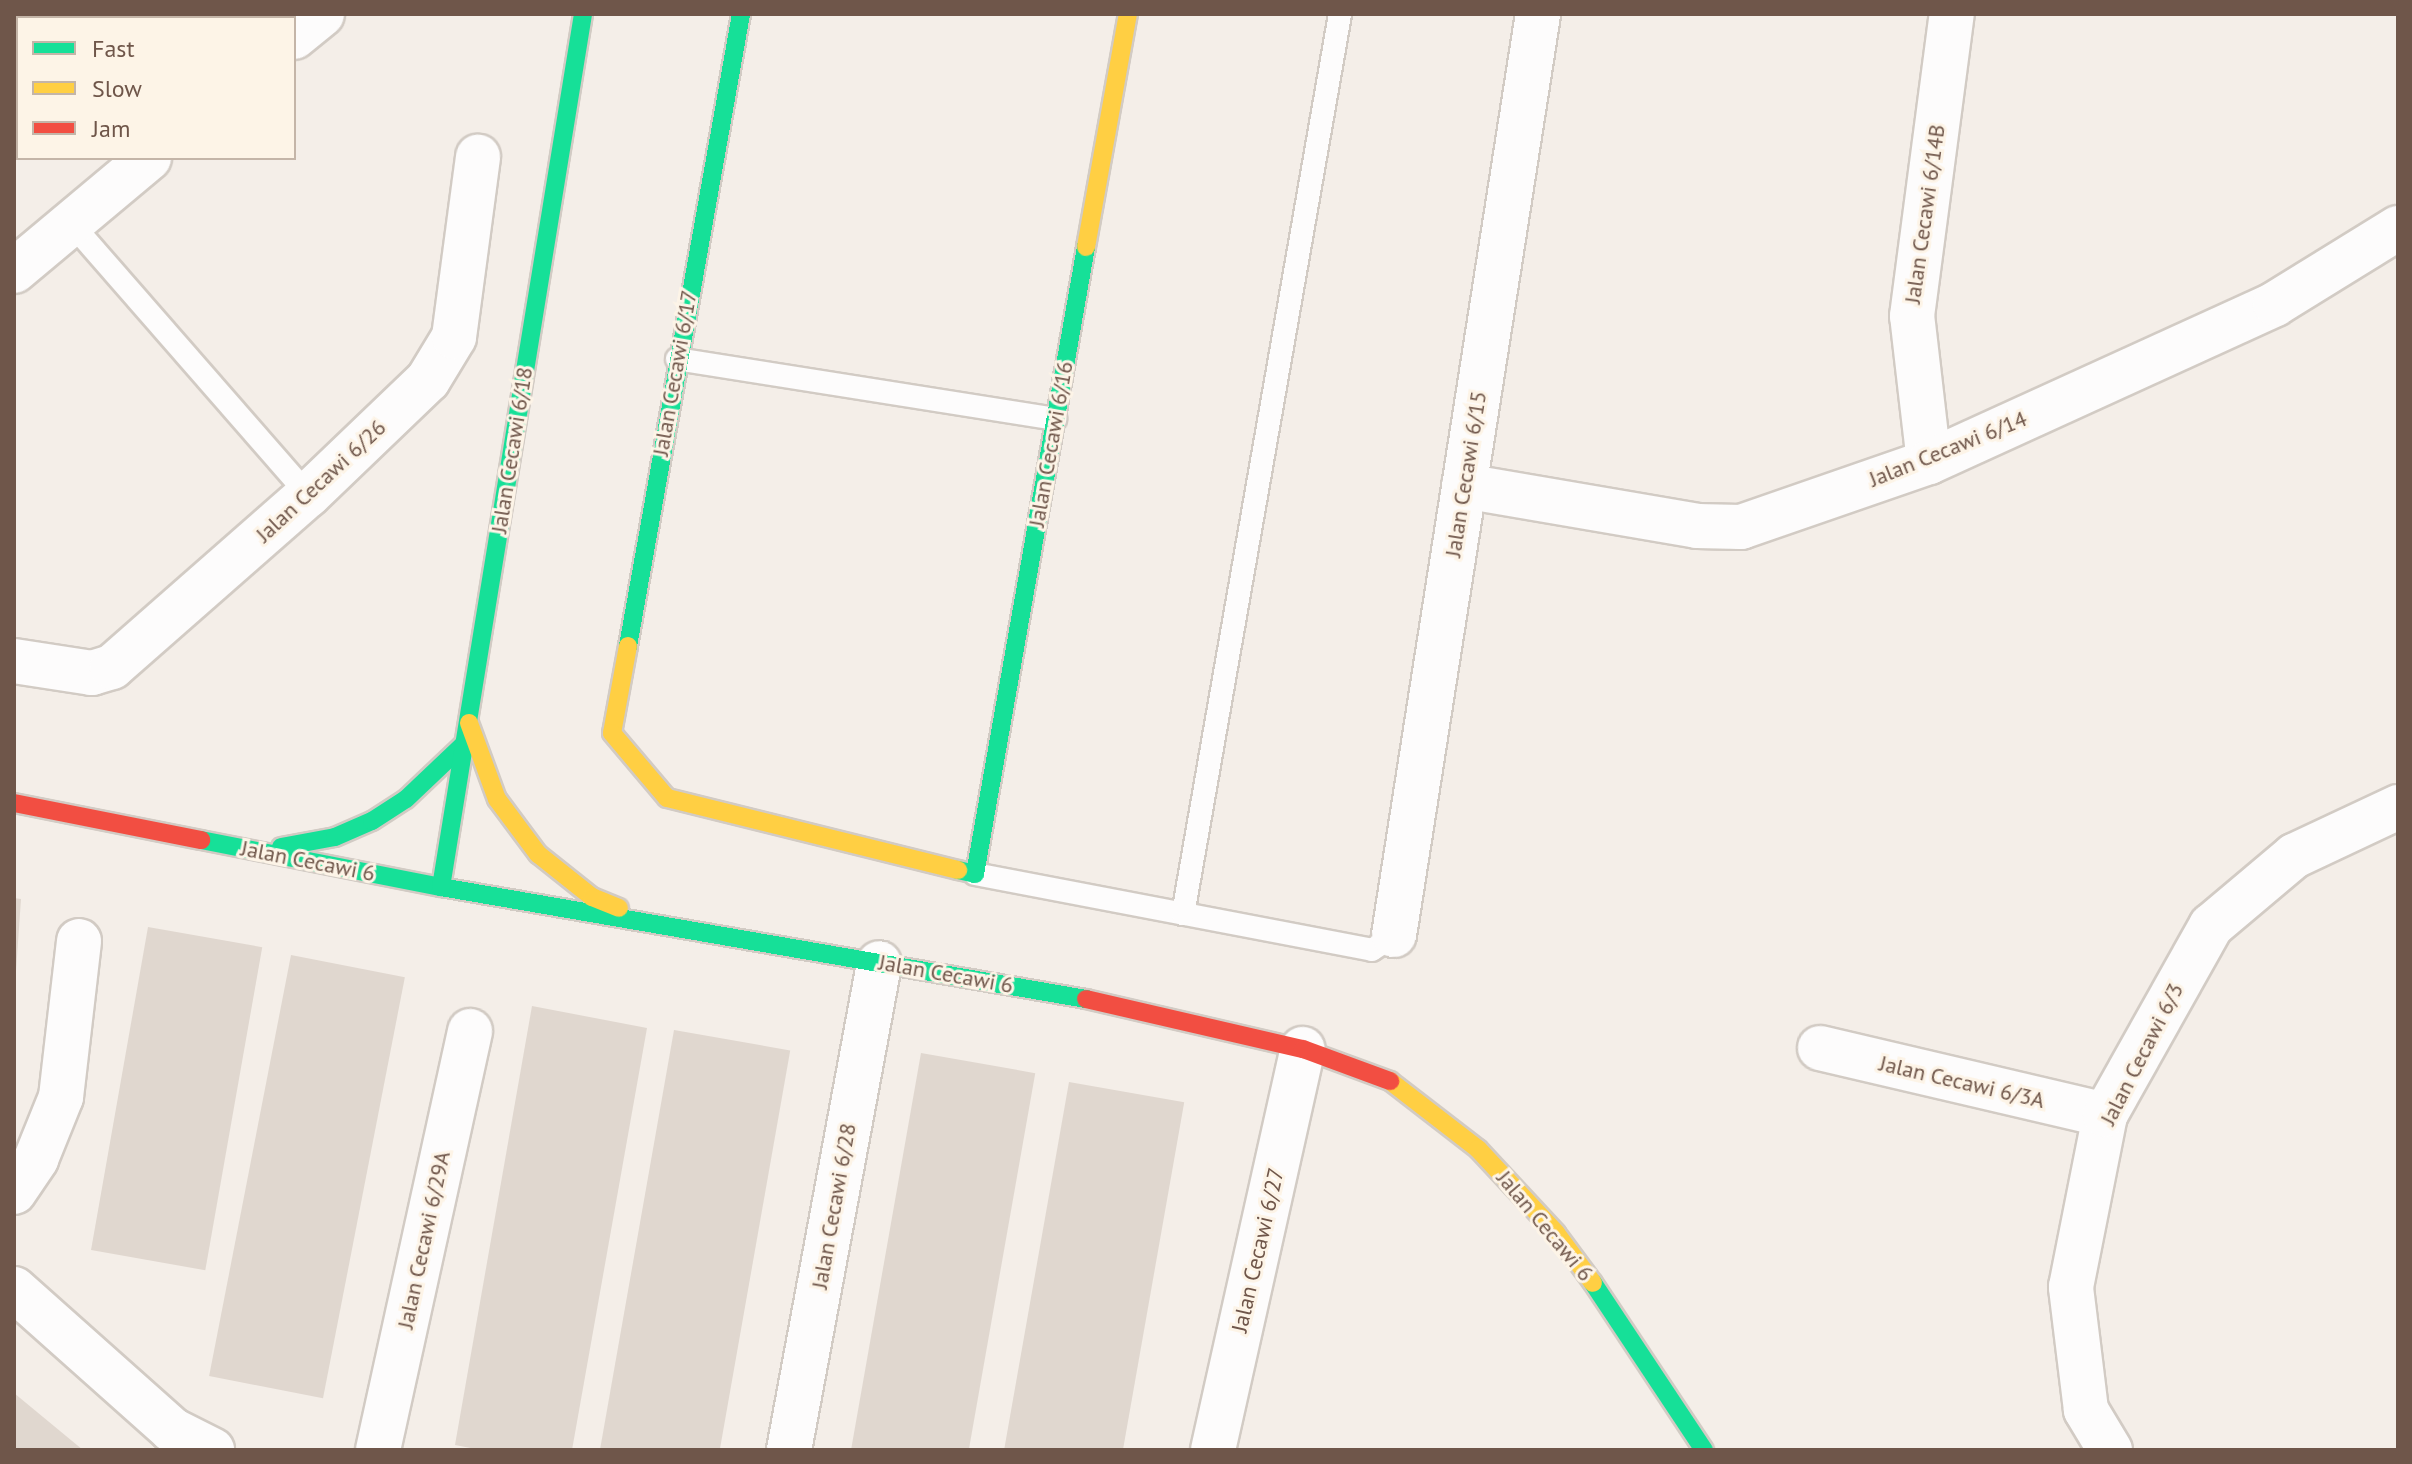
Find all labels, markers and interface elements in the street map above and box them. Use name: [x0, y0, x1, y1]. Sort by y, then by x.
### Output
legend: [16, 16, 296, 160]
text: Fast: [92, 33, 135, 64]
text: Slow: [92, 73, 142, 104]
text: Jam: [92, 113, 130, 144]
street label: Jalan Cecawi 6/14B: [1899, 123, 1951, 305]
street label: Jalan Cecawi 6/17: [647, 288, 703, 458]
street label: Jalan Cecawi 6/16: [1023, 359, 1079, 529]
street label: Jalan Cecawi 6/18: [486, 365, 538, 535]
street label: Jalan Cecawi 6/15: [1440, 389, 1492, 559]
street label: Jalan Cecawi 6/14: [1865, 405, 2031, 493]
street label: Jalan Cecawi 6/26: [251, 414, 391, 548]
street label: Jalan Cecawi 6: [239, 835, 377, 887]
street label: Jalan Cecawi 6: [877, 949, 1015, 999]
street label: Jalan Cecawi 6/3: [2095, 979, 2189, 1129]
street label: Jalan Cecawi 6/3A: [1877, 1050, 2047, 1114]
street label: Jalan Cecawi 6/28: [806, 1121, 862, 1291]
street label: Jalan Cecawi 6/29A: [392, 1149, 456, 1331]
street label: Jalan Cecawi 6/27: [1226, 1165, 1290, 1335]
street label: Jalan Cecawi 6: [1491, 1165, 1599, 1287]

